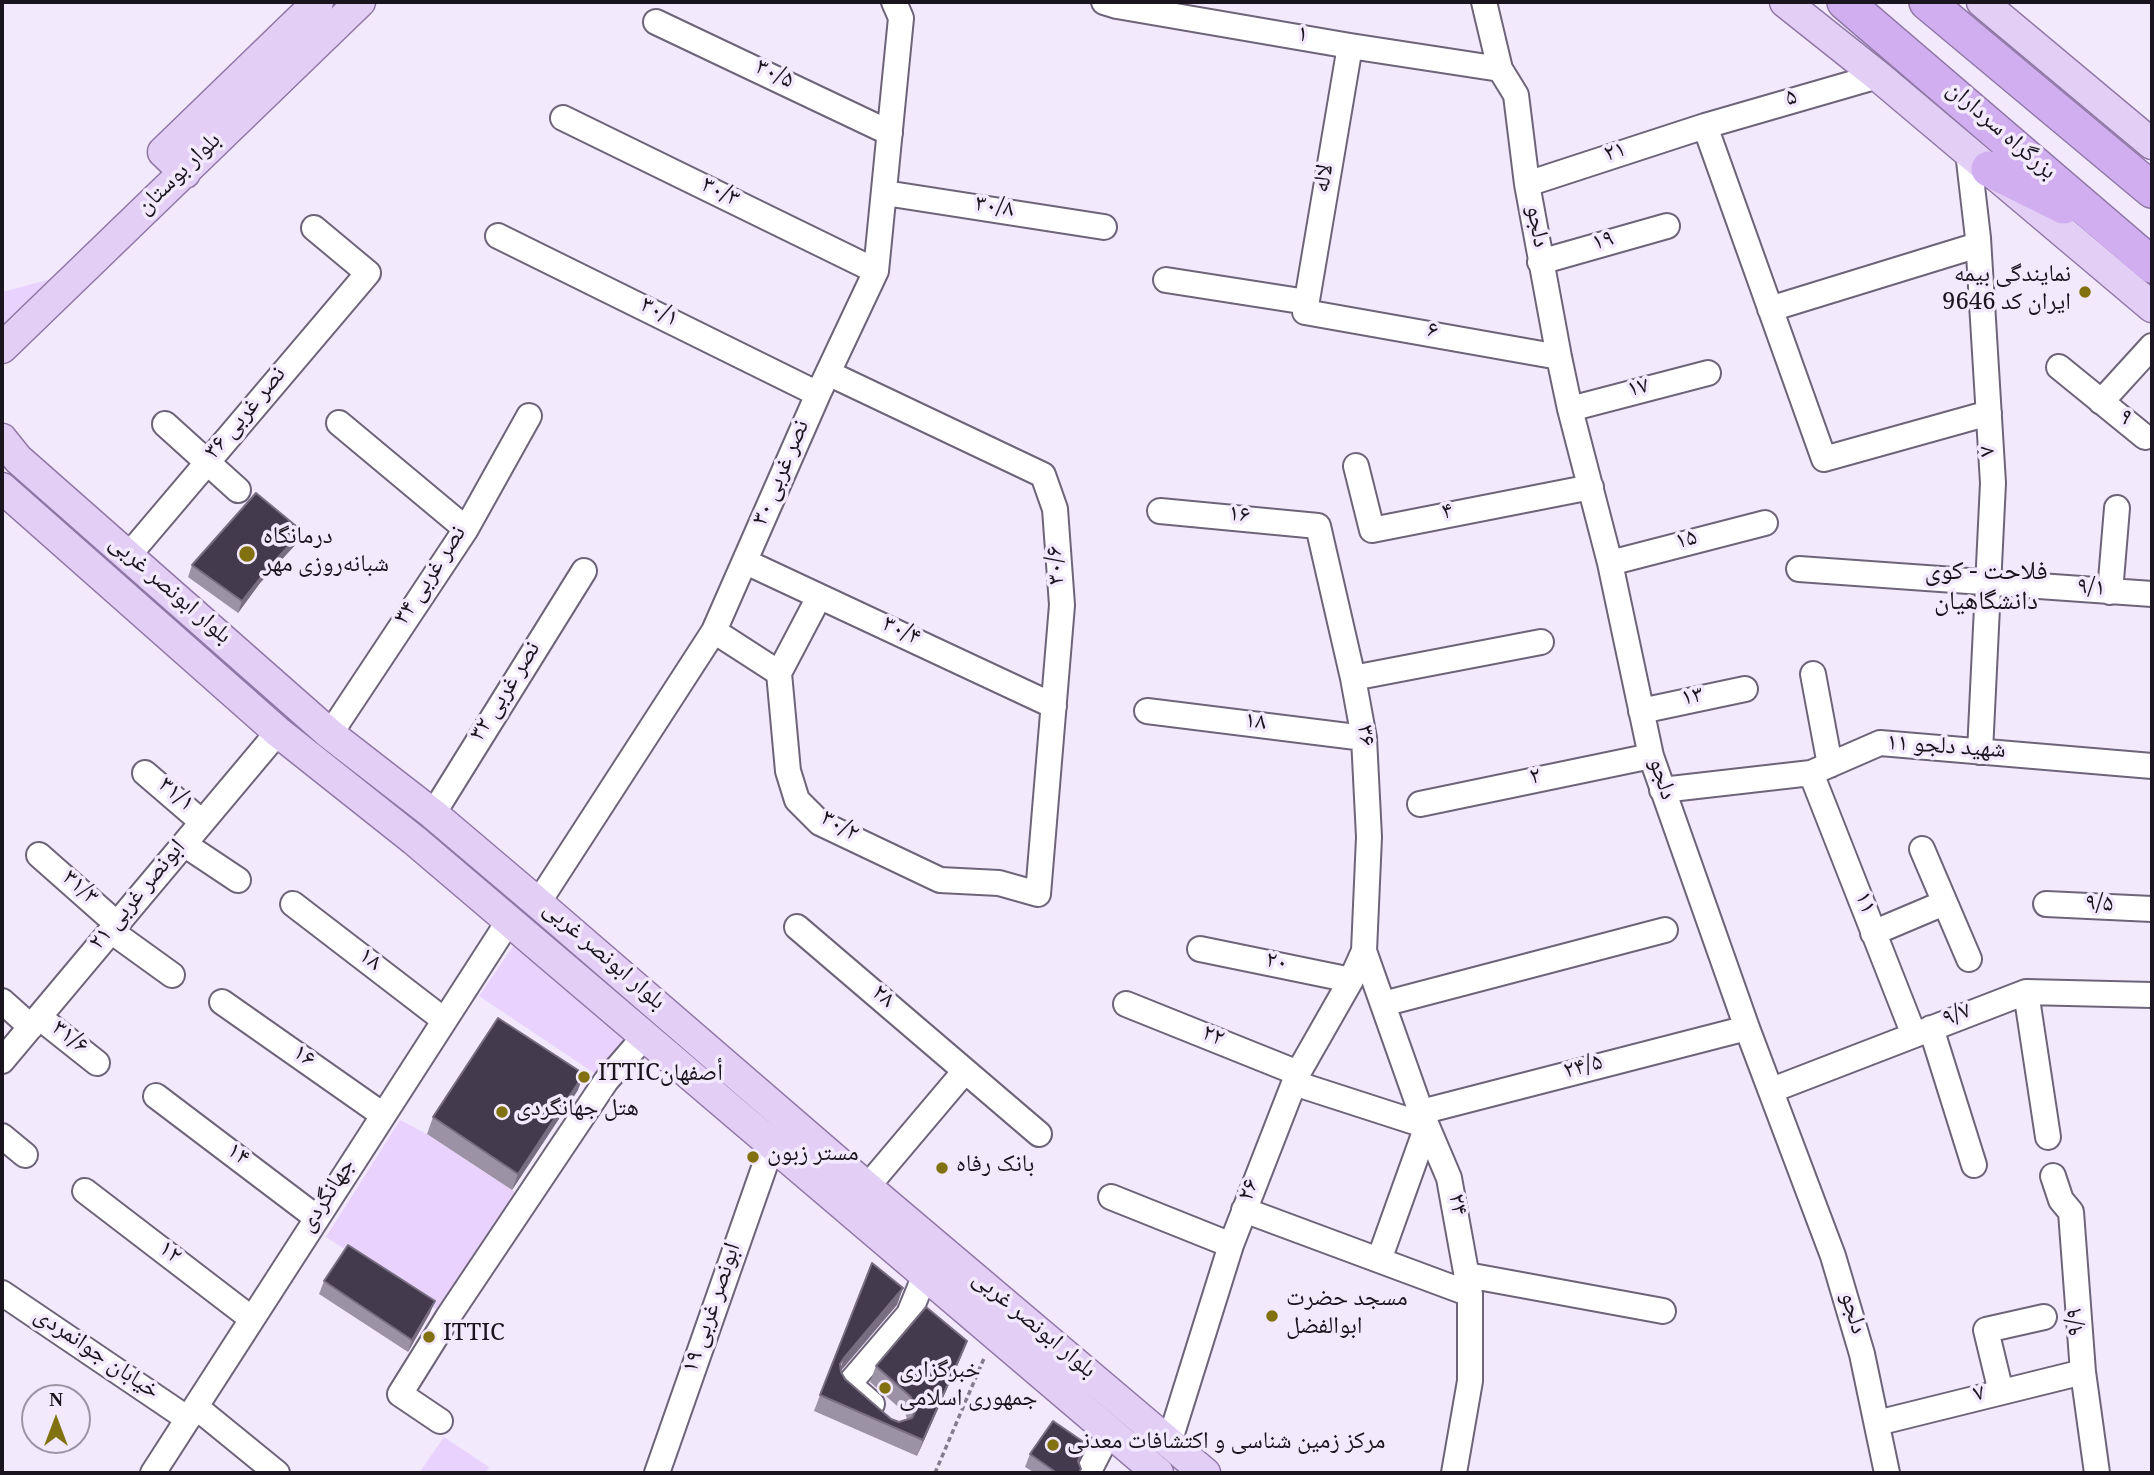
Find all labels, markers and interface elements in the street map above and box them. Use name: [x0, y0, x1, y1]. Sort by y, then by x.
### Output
street label: ۱: [1294, 23, 1310, 53]
street label: ۳۰/۵: [749, 56, 797, 98]
street label: بزرگراه سرداران: [1938, 77, 2060, 189]
street label: ۵: [1783, 86, 1801, 116]
street label: بلوار بوستان: [133, 129, 229, 223]
street label: ۲۱: [1601, 138, 1631, 172]
street label: لاله: [1310, 163, 1344, 195]
street label: ۳۰/۳: [695, 173, 743, 217]
street label: ۳۰/۸: [972, 193, 1016, 227]
street label: دلجو: [1516, 204, 1552, 250]
street label: ۱۹: [1590, 227, 1618, 261]
place label: نمایندگی بیمه ایران کد 9646: [1942, 264, 2071, 320]
marker: نمایندگی بیمه ایران کد 9646: [2077, 284, 2093, 300]
street label: ۳۰/۱: [634, 293, 682, 337]
street label: ۶: [1424, 319, 1440, 349]
street label: نصر غربی ۳۶: [201, 363, 295, 467]
street label: ۱۷: [1625, 374, 1653, 408]
street label: ۹: [2110, 405, 2136, 435]
street label: نصر غربی ۳۰: [749, 417, 819, 531]
street label: ۷: [1976, 445, 2006, 457]
street label: ۴: [1440, 500, 1456, 530]
street label: ۱۶: [1227, 503, 1251, 533]
street label: نصر غربی ۳۴: [390, 522, 476, 632]
place label: درمانگاه شبانه‌روزی مهر: [263, 526, 389, 582]
street label: ۱۵: [1673, 526, 1701, 560]
street label: بلوار ابونصر غربی: [101, 531, 235, 653]
marker: درمانگاه شبانه‌روزی مهر: [237, 544, 257, 564]
street label: ۳۰/۶: [1043, 544, 1075, 586]
district label: فلاحت - کوی دانشگاهیان: [1924, 560, 2048, 622]
street label: ۹/۱: [2076, 576, 2106, 606]
street label: ۳۰/۴: [876, 613, 924, 655]
street label: نصر غربی ۳۲: [466, 638, 550, 748]
street label: ۱۳: [1679, 684, 1707, 716]
street label: ۱۸: [1243, 709, 1267, 741]
street label: ۳۶: [1346, 724, 1378, 748]
street label: شهید دلجو ۱۱: [1885, 731, 2007, 769]
street label: دلجو: [1639, 755, 1679, 805]
street label: ۲: [1528, 765, 1544, 795]
street label: ۳۱/۱: [150, 773, 198, 821]
street label: ۳۰/۲: [814, 807, 862, 851]
street label: ابونصر غربی ۲۱: [85, 836, 195, 958]
street label: ۳۱/۳: [54, 866, 102, 914]
street label: ۱۱: [1845, 889, 1879, 919]
street label: ۹/۵: [2084, 892, 2114, 922]
street label: بلوار ابونصر غربی: [535, 897, 669, 1019]
street label: ۱۸: [351, 944, 385, 980]
street label: ۲۰: [1263, 949, 1289, 981]
street label: ۲۸: [863, 981, 899, 1017]
street label: ۹/۷: [1940, 999, 1976, 1037]
street label: ۳۱/۶: [44, 1017, 92, 1063]
street label: ۲۲: [1197, 1022, 1227, 1056]
street label: ۱۶: [285, 1041, 319, 1077]
street label: ۲۴/۵: [1561, 1051, 1607, 1089]
place label: ITTICأصفهان: [598, 1063, 723, 1091]
marker: ITTICأصفهان: [576, 1069, 592, 1085]
place label: هتل جهانگردی: [516, 1098, 639, 1126]
marker: هتل جهانگردی: [494, 1104, 510, 1120]
street label: ۱۴: [219, 1139, 253, 1175]
place label: مستر زبون: [767, 1143, 859, 1171]
marker: مستر زبون: [745, 1149, 761, 1165]
place label: بانک رفاه: [956, 1154, 1034, 1182]
street label: جهانگردی: [295, 1155, 365, 1239]
marker: بانک رفاه: [934, 1160, 950, 1176]
street label: ۲۶: [1235, 1176, 1269, 1206]
street label: ۲۴: [1438, 1192, 1470, 1218]
street label: ۱۲: [151, 1237, 185, 1273]
street label: ابونصر غربی ۱۹: [679, 1240, 751, 1378]
street label: بلوار ابونصر غربی: [964, 1267, 1100, 1387]
place label: مسجد حضرت ابوالفضل: [1286, 1288, 1408, 1344]
street label: دلجو: [1830, 1290, 1870, 1338]
street label: خیابان جوانمردی: [27, 1303, 163, 1409]
street label: ۹/۹: [2064, 1307, 2094, 1337]
marker: مسجد حضرت ابوالفضل: [1264, 1308, 1280, 1324]
place label: ITTIC: [443, 1323, 505, 1351]
marker: ITTIC: [421, 1329, 437, 1345]
place label: خبرگزاری جمهوری اسلامی: [899, 1360, 1038, 1416]
marker: خبرگزاری جمهوری اسلامی: [877, 1380, 893, 1396]
street label: ۷: [1971, 1382, 1989, 1412]
north arrow: [21, 1384, 91, 1454]
text: N: [49, 1389, 63, 1410]
place label: مرکز زمین شناسی و اکتشافات معدنی: [1067, 1431, 1385, 1459]
marker: مرکز زمین شناسی و اکتشافات معدنی: [1045, 1437, 1061, 1453]

